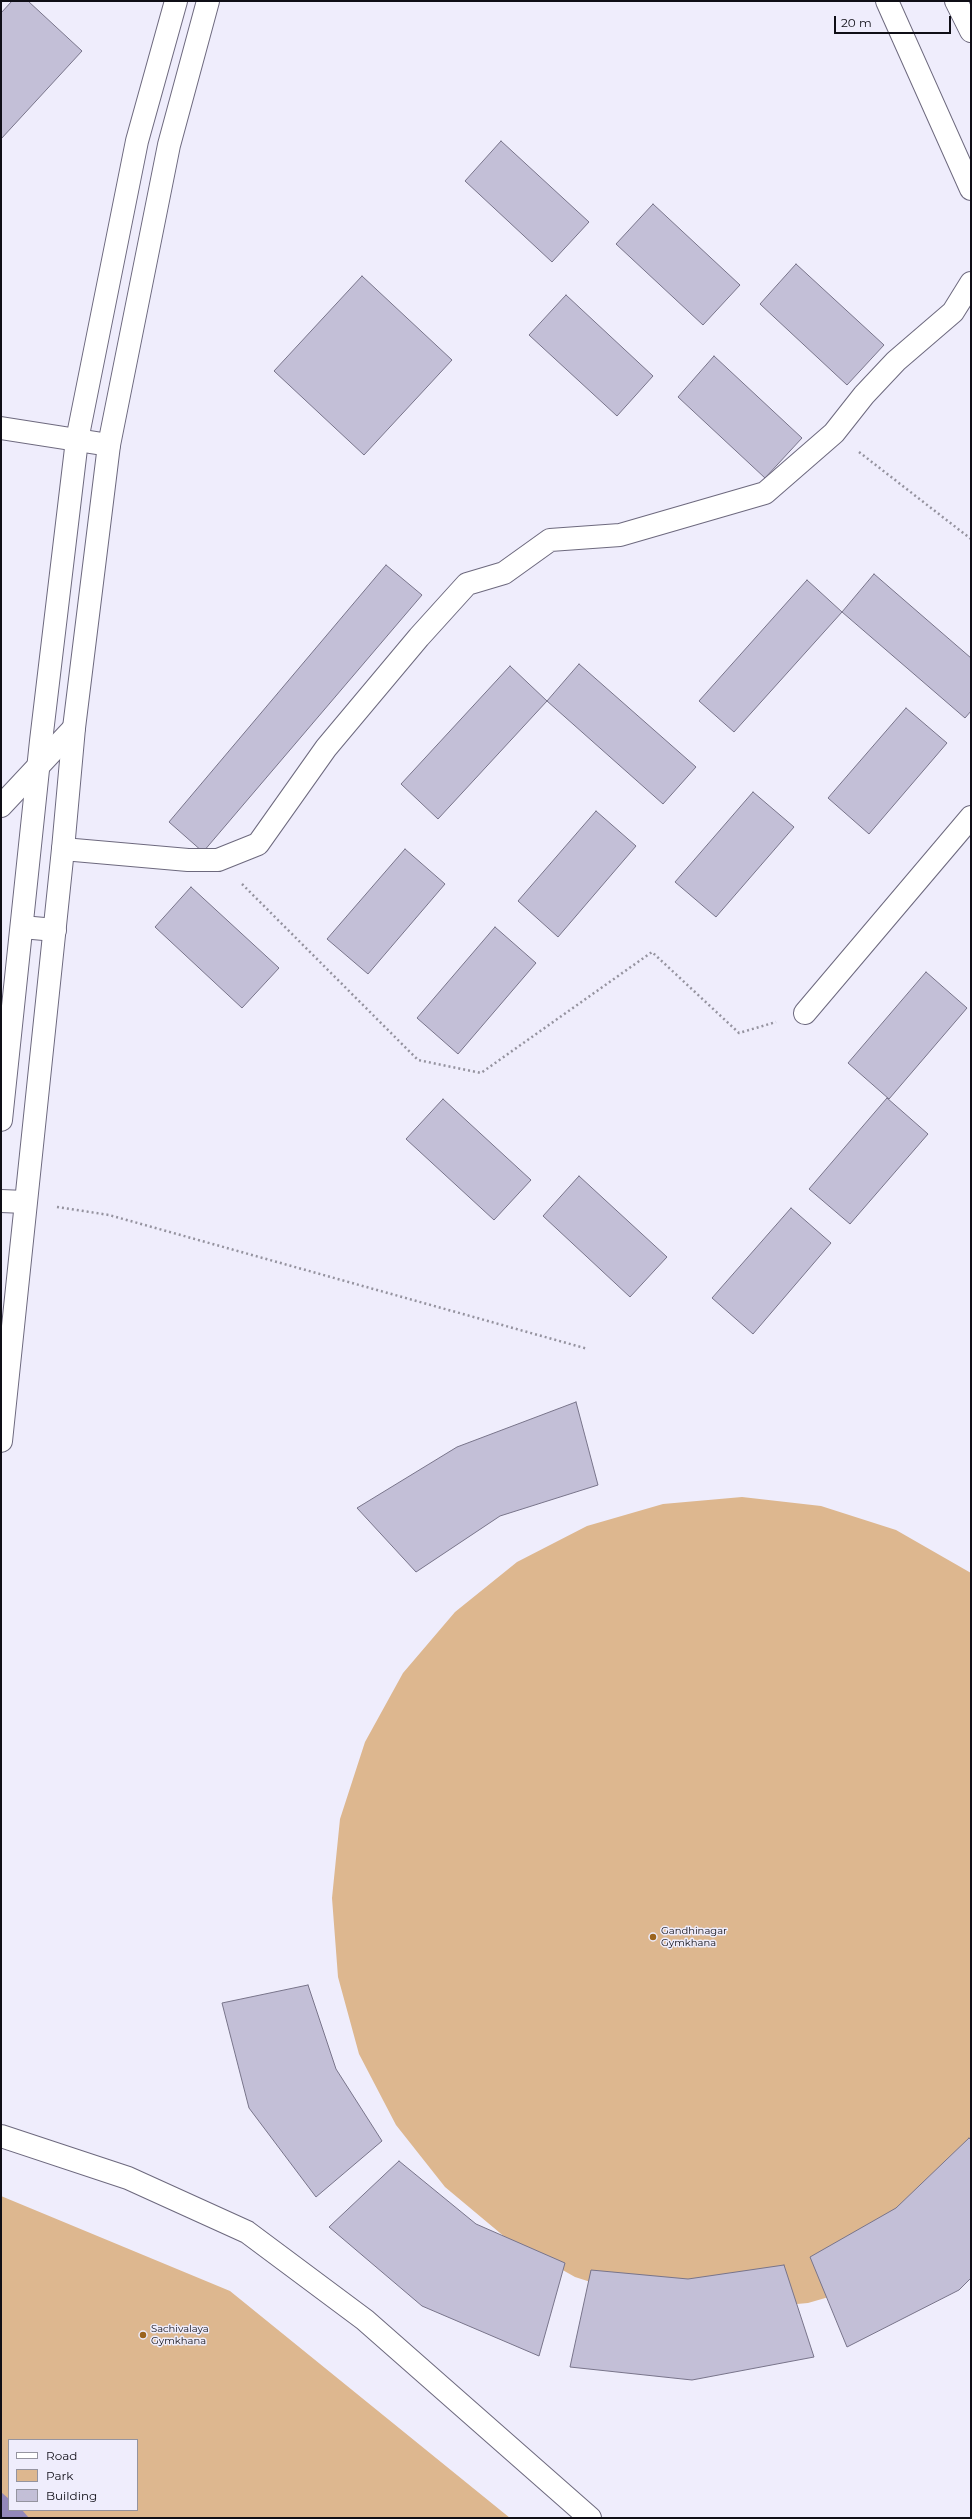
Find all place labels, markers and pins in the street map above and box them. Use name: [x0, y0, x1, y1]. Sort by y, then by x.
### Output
place label: Gandhinagar Gymkhana: [661, 1925, 727, 1948]
marker: Gandhinagar Gymkhana: [648, 1932, 658, 1942]
place label: Sachivalaya Gymkhana: [151, 2323, 209, 2346]
marker: Sachivalaya Gymkhana: [138, 2330, 148, 2340]

